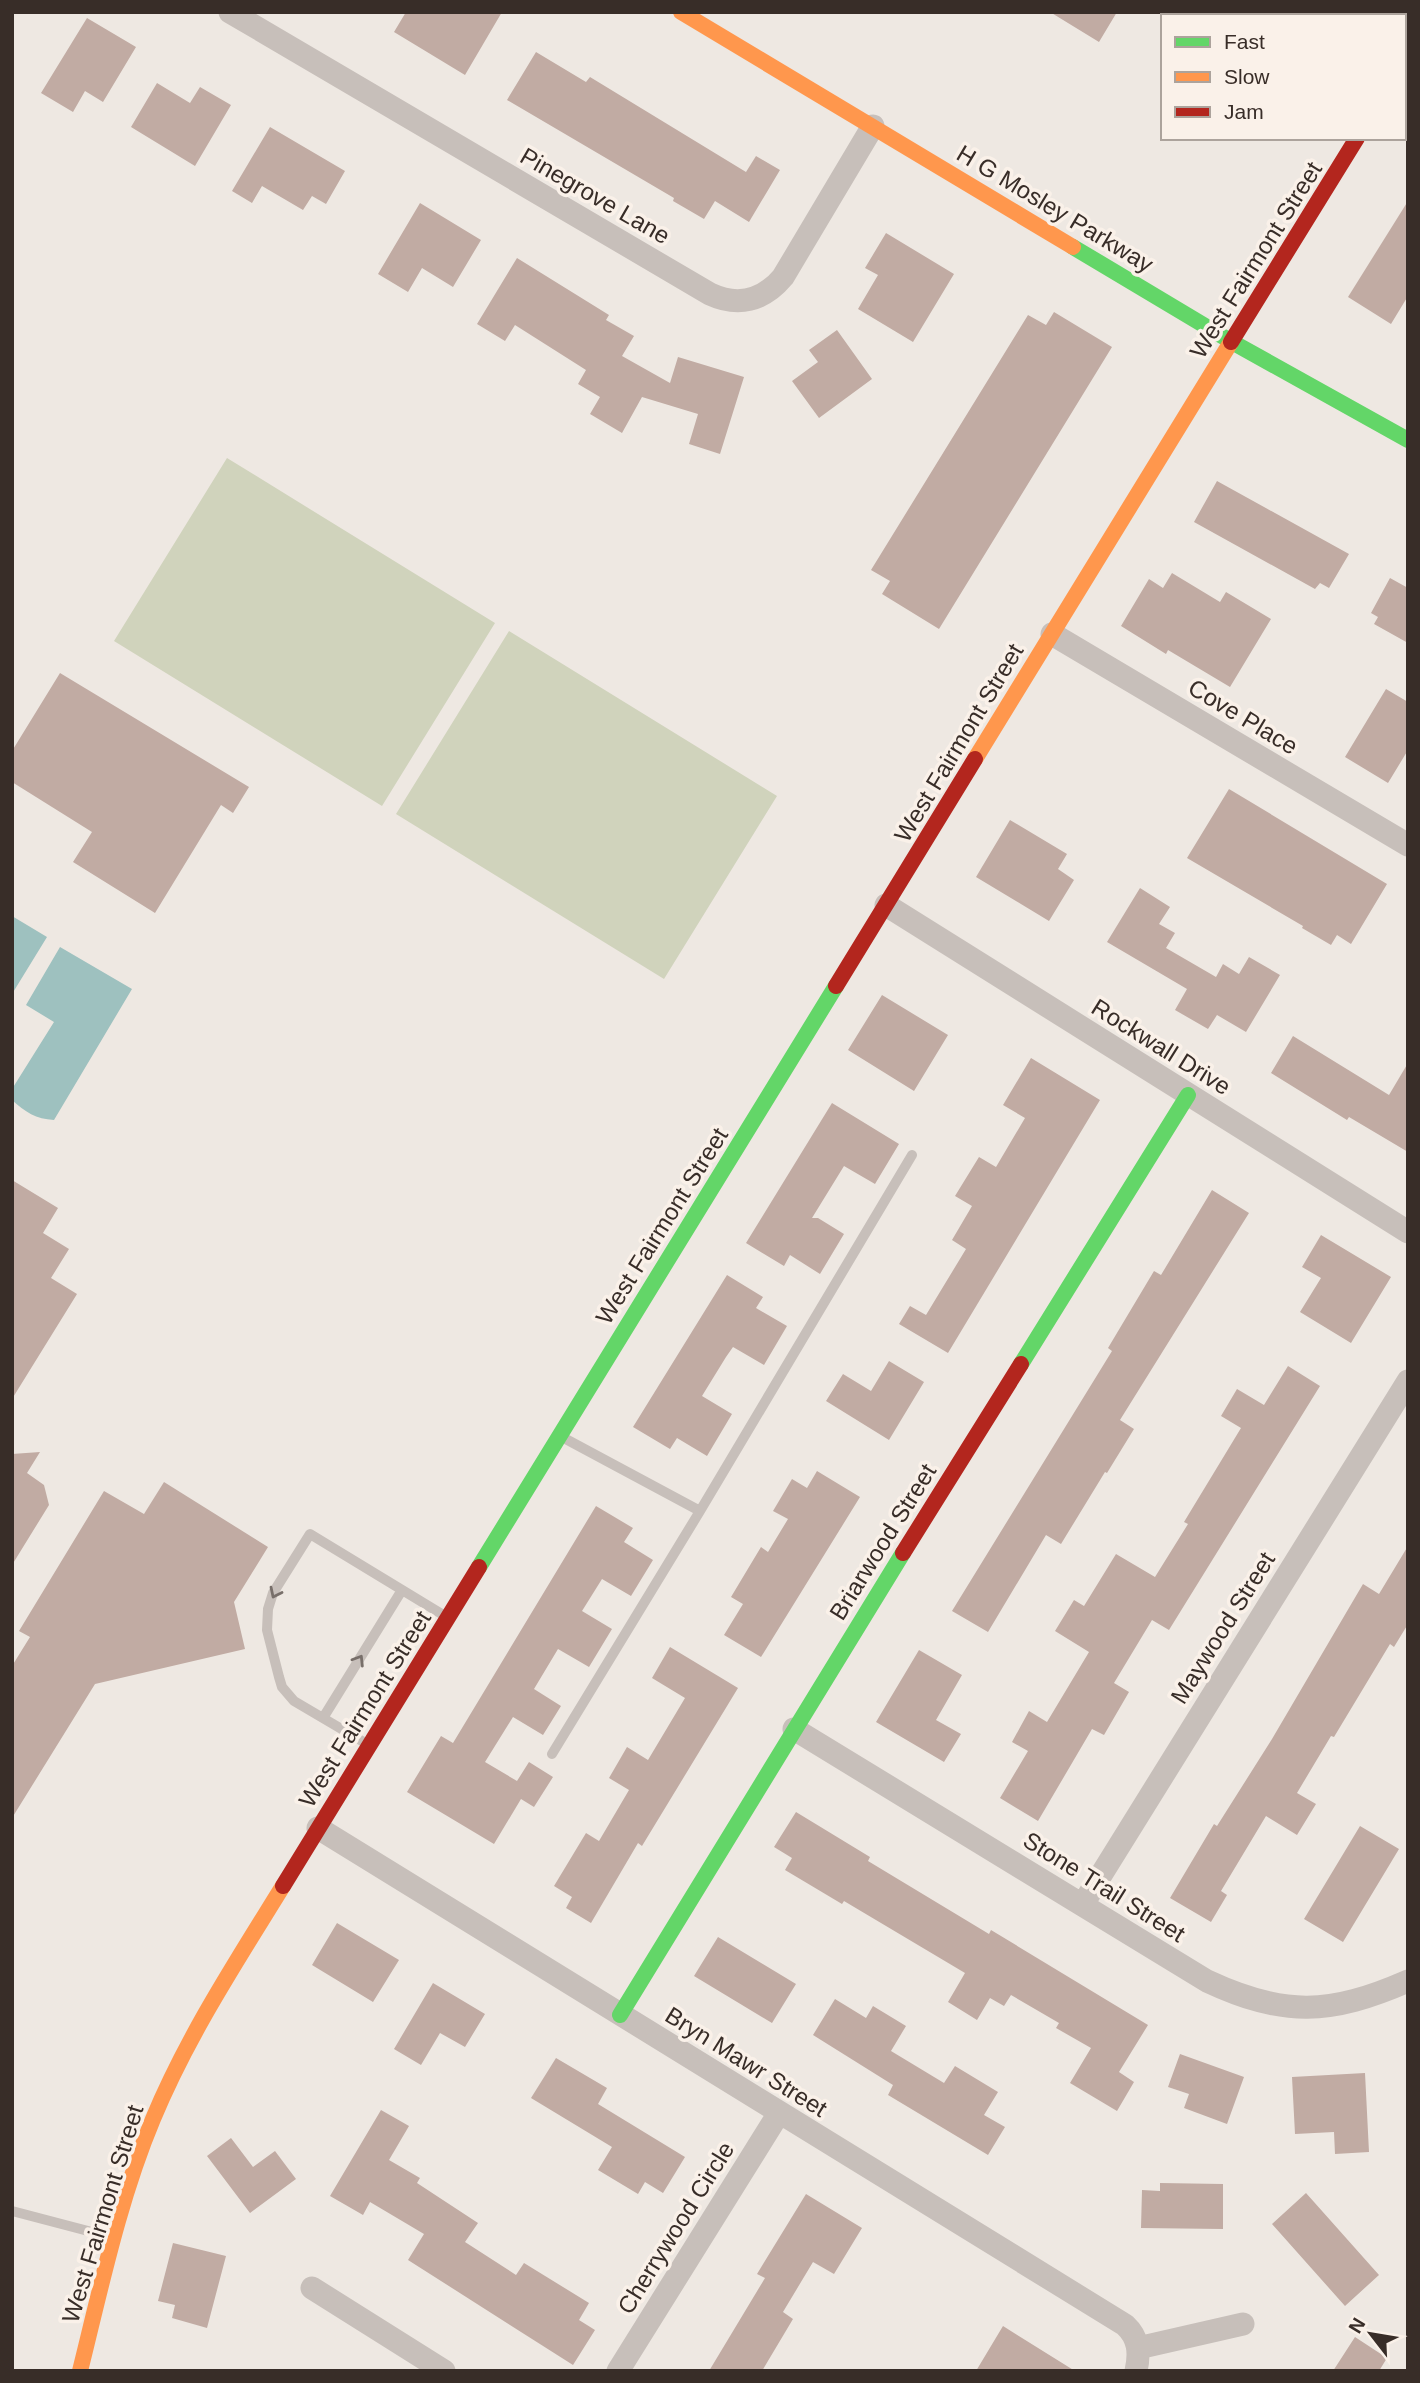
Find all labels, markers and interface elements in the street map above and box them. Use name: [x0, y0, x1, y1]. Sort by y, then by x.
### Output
legend: [1161, 14, 1406, 140]
text: Fast: [1224, 30, 1265, 53]
text: Slow: [1224, 65, 1270, 88]
text: Jam: [1224, 100, 1264, 123]
street label: H G Mosley Parkway: [952, 139, 1158, 278]
street label: Pinegrove Lane: [516, 142, 675, 249]
street label: West Fairmont Street: [1184, 156, 1327, 363]
street label: West Fairmont Street: [889, 639, 1029, 847]
street label: Cove Place: [1184, 673, 1303, 760]
street label: Rockwall Drive: [1087, 993, 1236, 1100]
street label: West Fairmont Street: [590, 1122, 733, 1329]
street label: Briarwood Street: [824, 1459, 942, 1625]
street label: Maywood Street: [1165, 1547, 1280, 1708]
one-way arrow: [270, 1585, 283, 1598]
street label: West Fairmont Street: [293, 1605, 436, 1812]
one-way arrow: [350, 1655, 363, 1668]
street label: Stone Trail Street: [1018, 1826, 1190, 1947]
street label: Bryn Mawr Street: [661, 2001, 832, 2122]
street label: West Fairmont Street: [57, 2101, 149, 2326]
street label: Cherrywood Circle: [612, 2137, 739, 2319]
north arrow: [1336, 2299, 1406, 2369]
text: N: [1344, 2314, 1369, 2337]

